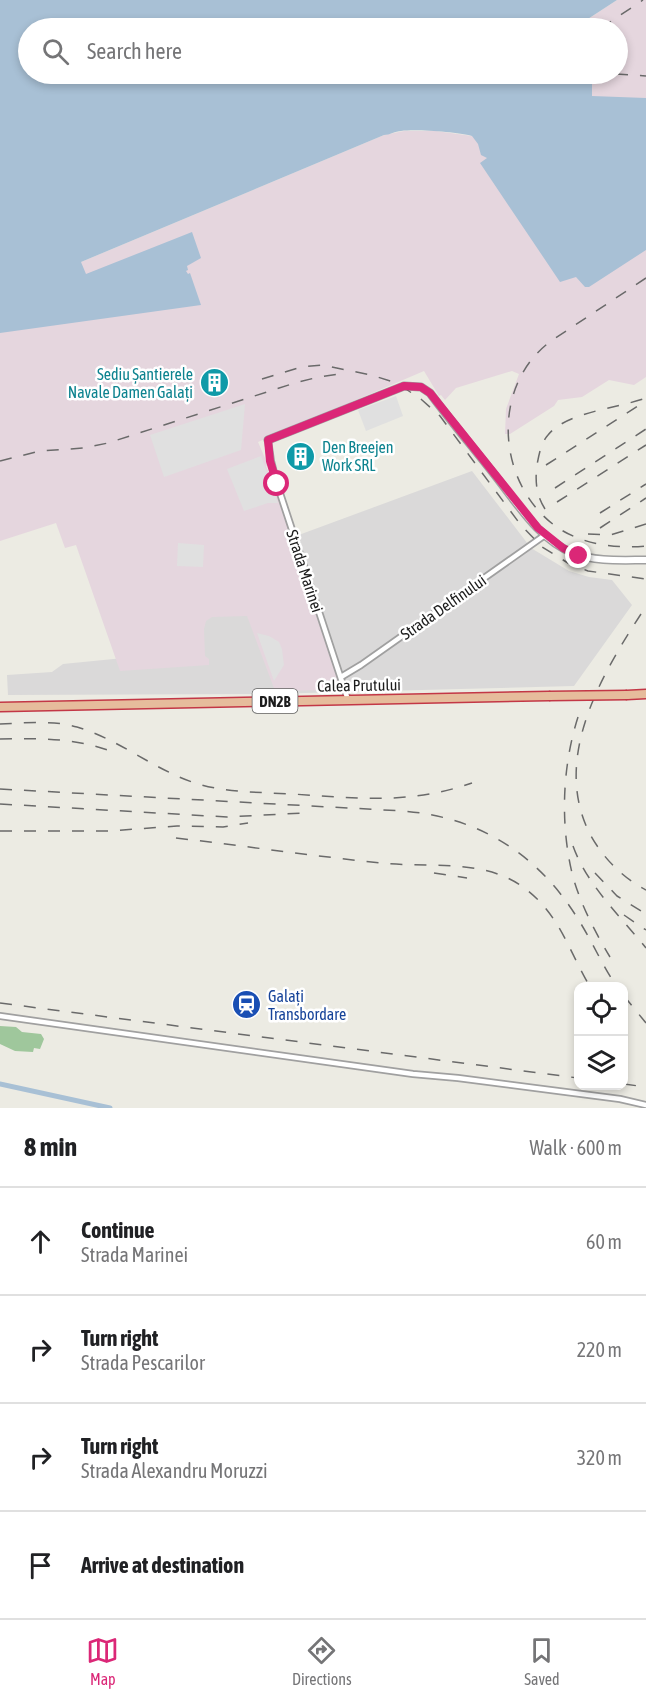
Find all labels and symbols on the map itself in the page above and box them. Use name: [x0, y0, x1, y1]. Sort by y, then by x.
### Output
place label: Sediu Șantierele Navale Damen Galați: [68, 365, 193, 402]
building icon: Sediu Șantierele Navale Damen Galați: [198, 367, 230, 399]
place label: Den Breejen Work SRL: [322, 438, 394, 474]
building icon: Den Breejen Work SRL: [285, 440, 317, 472]
route start: [263, 470, 289, 496]
street label: Strada Marinei: [283, 527, 327, 615]
route end: [565, 542, 591, 568]
street label: Strada Delfinului: [397, 571, 489, 643]
street label: Calea Prutului: [317, 675, 401, 695]
road number: DN2B: [252, 689, 298, 713]
place label: Galați Transbordare: [268, 987, 346, 1023]
station icon: Galați Transbordare: [231, 989, 263, 1021]

